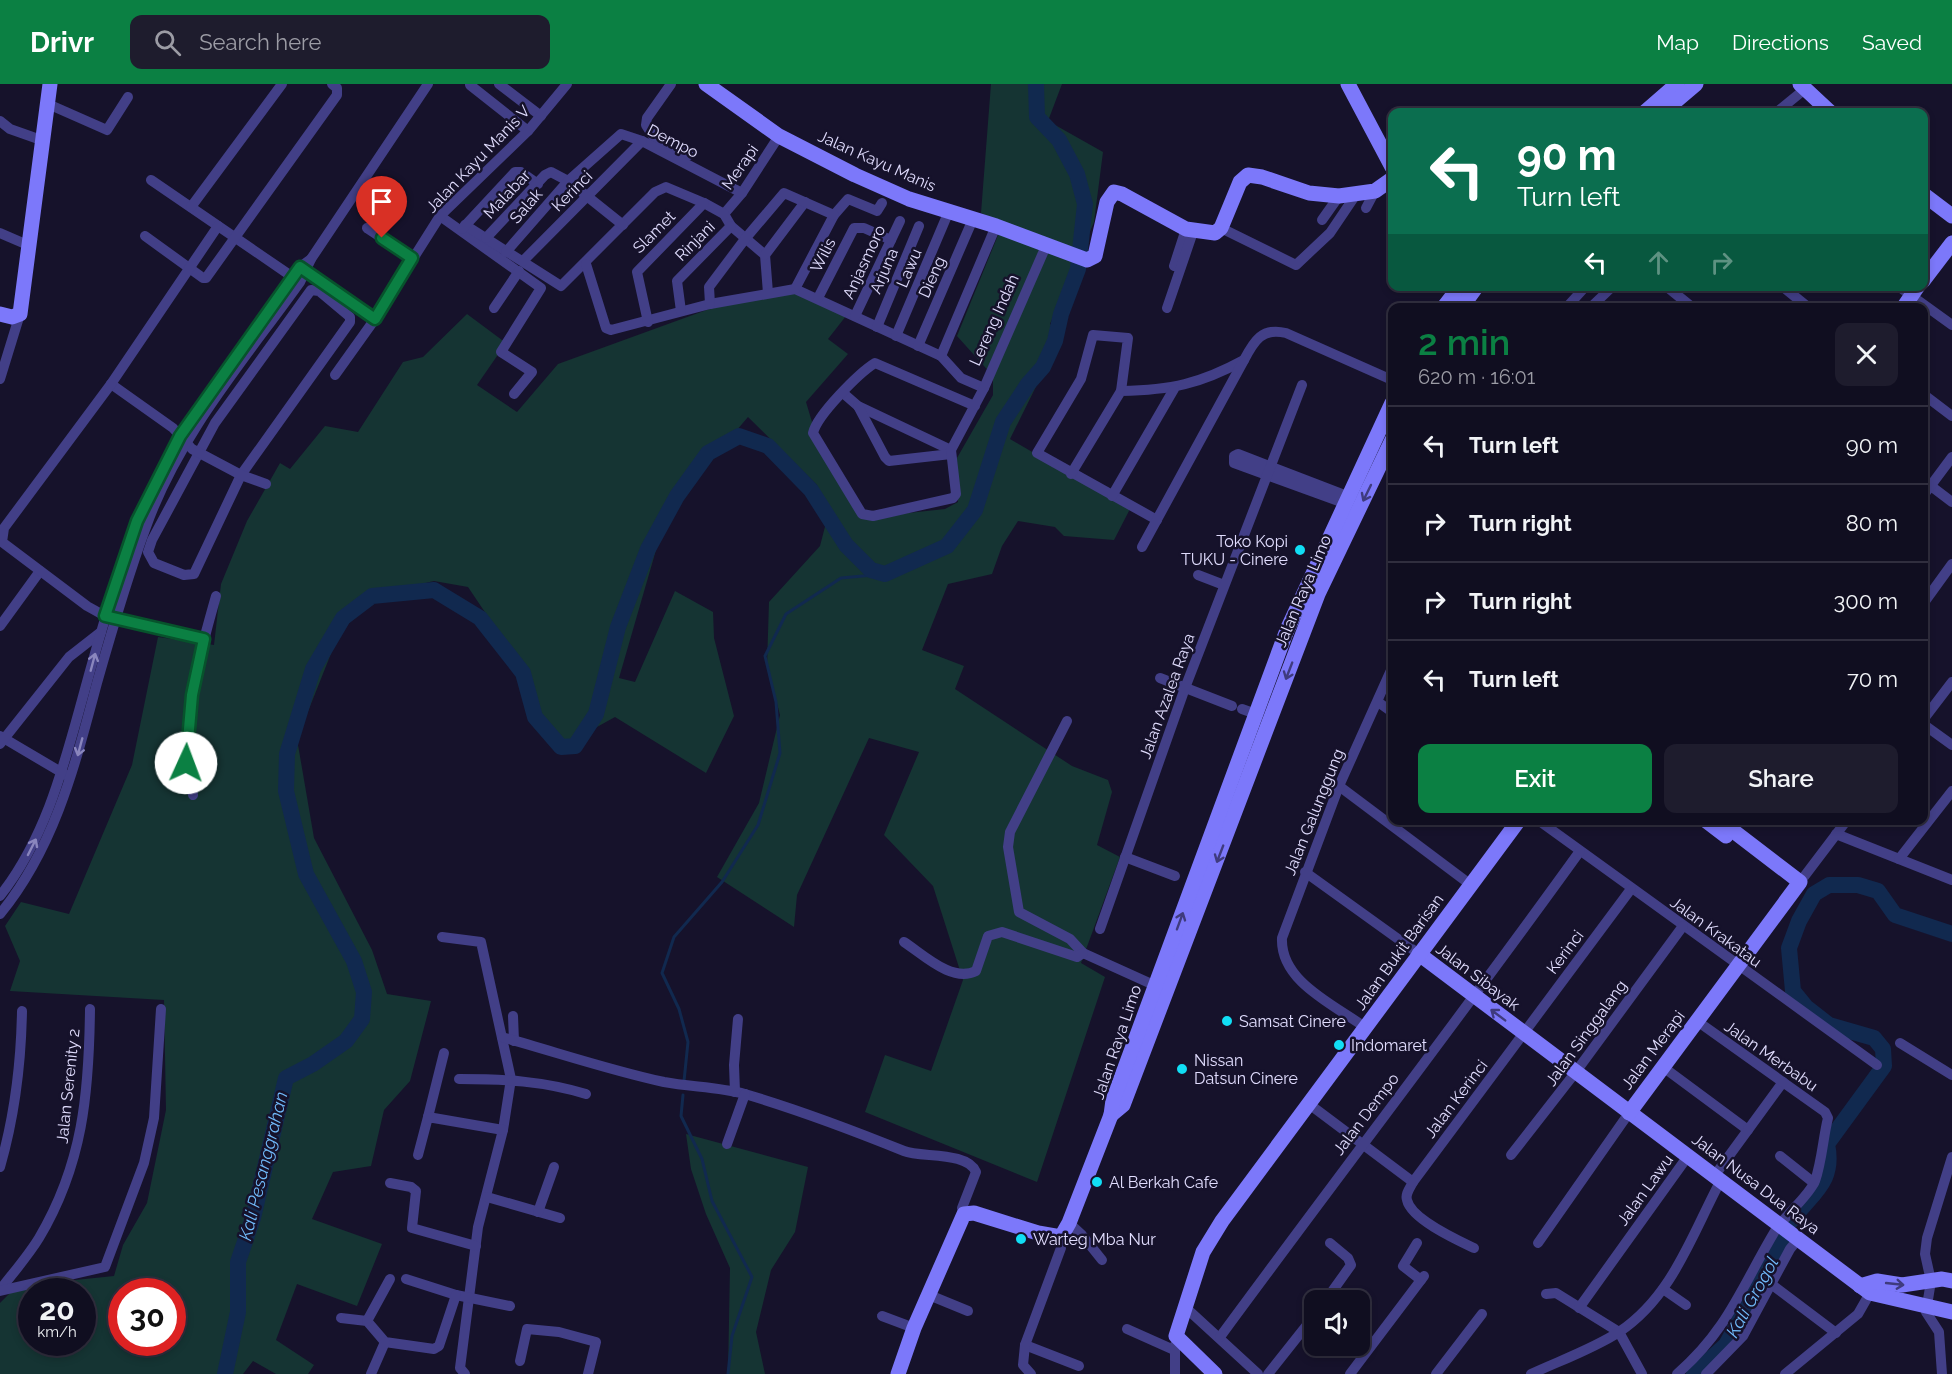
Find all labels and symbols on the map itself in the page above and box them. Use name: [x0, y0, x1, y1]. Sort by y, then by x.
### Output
street label: Jalan Kayu Manis V: [422, 101, 534, 216]
street label: Dempo: [644, 120, 702, 162]
street label: Jalan Kayu Manis: [815, 126, 939, 196]
street label: Merapi: [718, 141, 762, 193]
street label: Malabar: [480, 165, 535, 222]
street label: Kerinci: [548, 167, 596, 215]
pin: [356, 176, 407, 238]
street label: Salak: [506, 184, 547, 227]
street label: Slamet: [629, 206, 680, 257]
street label: Rinjani: [671, 217, 719, 265]
street label: Anjasmoro: [839, 222, 889, 302]
street label: Wilis: [806, 235, 840, 275]
street label: Arjuna: [866, 245, 902, 297]
street label: Lawu: [892, 246, 926, 290]
street label: Dieng: [914, 253, 950, 301]
street label: Lereng Indah: [965, 271, 1023, 369]
one-way arrow: [1360, 483, 1372, 501]
place label: Toko Kopi TUKU - Cinere: [1181, 532, 1288, 569]
street label: Jalan Raya Limo: [1271, 532, 1335, 650]
marker: Toko Kopi TUKU - Cinere: [1293, 543, 1307, 557]
street label: Jalan Azalea Raya: [1135, 631, 1199, 761]
one-way arrow: [87, 653, 99, 672]
one-way arrow: [1282, 662, 1293, 680]
position arrow: [154, 731, 218, 795]
one-way arrow: [74, 737, 85, 756]
street label: Jalan Galunggung: [1280, 746, 1348, 878]
one-way arrow: [26, 838, 38, 856]
one-way arrow: [1214, 844, 1225, 863]
street label: Jalan Bukit Barisan: [1351, 890, 1447, 1014]
street label: Jalan Krakatau: [1667, 893, 1765, 971]
one-way arrow: [1175, 912, 1186, 931]
street label: Kerinci: [1542, 926, 1588, 978]
street label: Jalan Sibayak: [1432, 939, 1524, 1015]
street label: Jalan Singgalang: [1541, 976, 1631, 1090]
street label: Jalan Raya Limo: [1089, 982, 1145, 1102]
street label: Jalan Merapi: [1617, 1007, 1689, 1093]
one-way arrow: [1490, 1009, 1506, 1021]
place label: Samsat Cinere: [1239, 1012, 1346, 1031]
marker: Samsat Cinere: [1220, 1014, 1234, 1028]
street label: Jalan Merbabu: [1721, 1017, 1821, 1095]
street label: Jalan Serenity 2: [53, 1028, 83, 1144]
place label: Indomaret: [1351, 1036, 1428, 1055]
marker: Indomaret: [1332, 1038, 1346, 1052]
place label: Nissan Datsun Cinere: [1194, 1051, 1298, 1088]
street label: Jalan Kerinci: [1421, 1056, 1491, 1142]
marker: Nissan Datsun Cinere: [1175, 1062, 1189, 1076]
street label: Jalan Dempo: [1329, 1069, 1403, 1159]
water label: Kali Pesanggrahan: [234, 1089, 292, 1243]
street label: Jalan Nusa Dua Raya: [1688, 1130, 1824, 1238]
street label: Jalan Lawu: [1613, 1151, 1677, 1229]
place label: Al Berkah Cafe: [1109, 1173, 1218, 1192]
marker: Al Berkah Cafe: [1090, 1175, 1104, 1189]
place label: Warteg Mba Nur: [1033, 1230, 1156, 1249]
marker: Warteg Mba Nur: [1014, 1232, 1028, 1246]
water label: Kali Grogol: [1721, 1253, 1783, 1341]
speed limit sign: 30: [108, 1278, 186, 1356]
one-way arrow: [1885, 1279, 1905, 1290]

